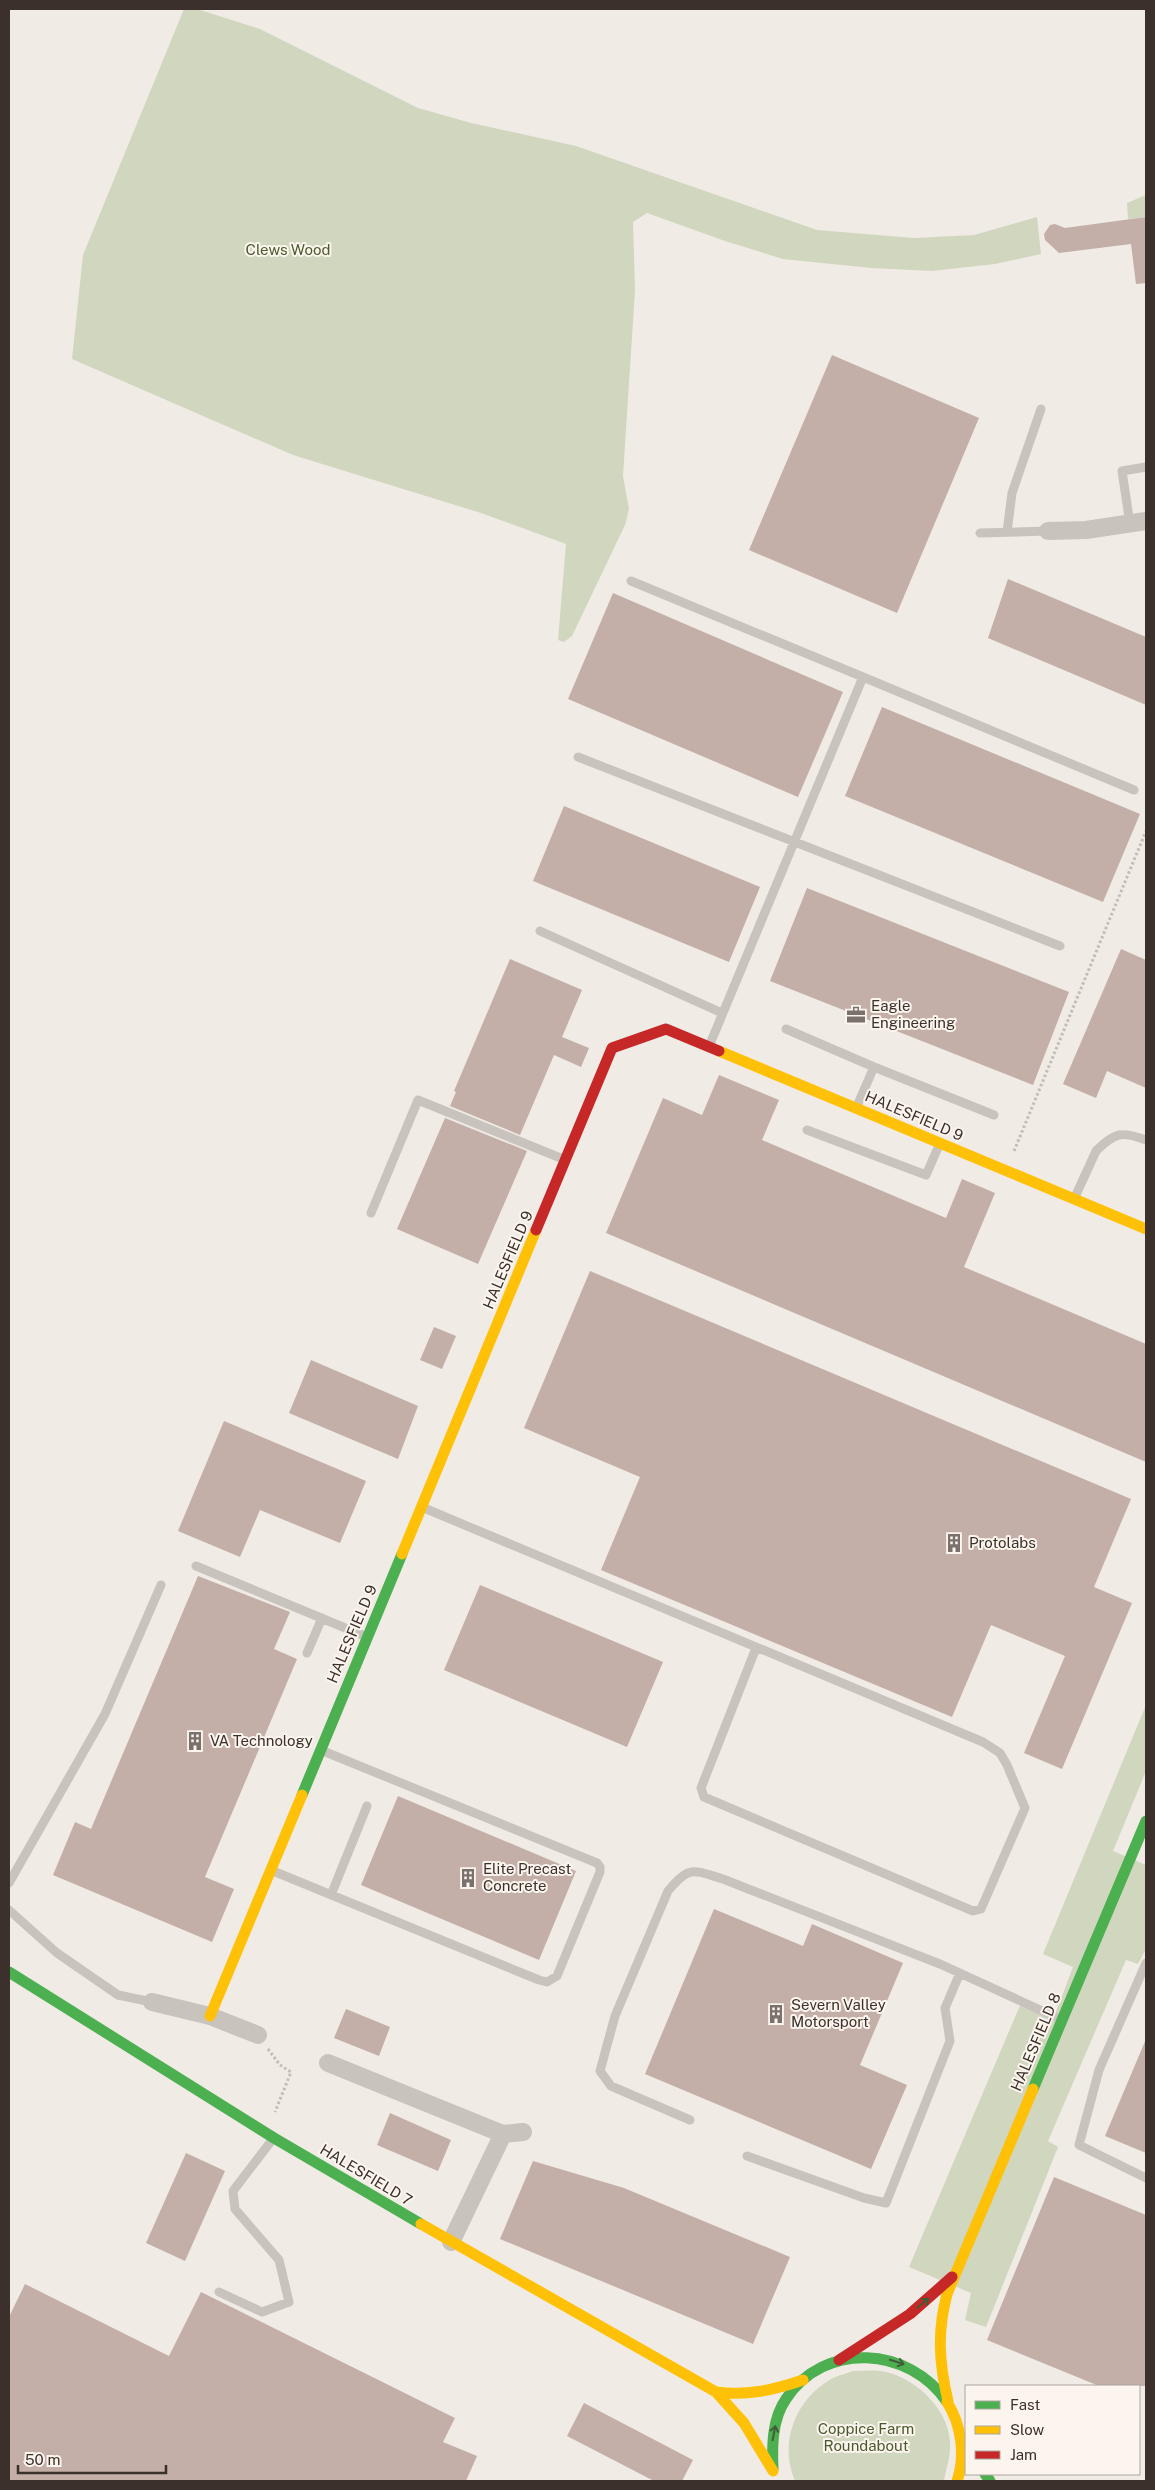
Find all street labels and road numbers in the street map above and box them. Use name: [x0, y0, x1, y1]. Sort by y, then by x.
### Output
street label: HALESFIELD 9: [863, 1087, 966, 1144]
street label: HALESFIELD 9: [479, 1208, 536, 1311]
street label: HALESFIELD 9: [323, 1582, 380, 1685]
street label: HALESFIELD 8: [1007, 1990, 1064, 2094]
street label: HALESFIELD 7: [317, 2140, 415, 2209]

